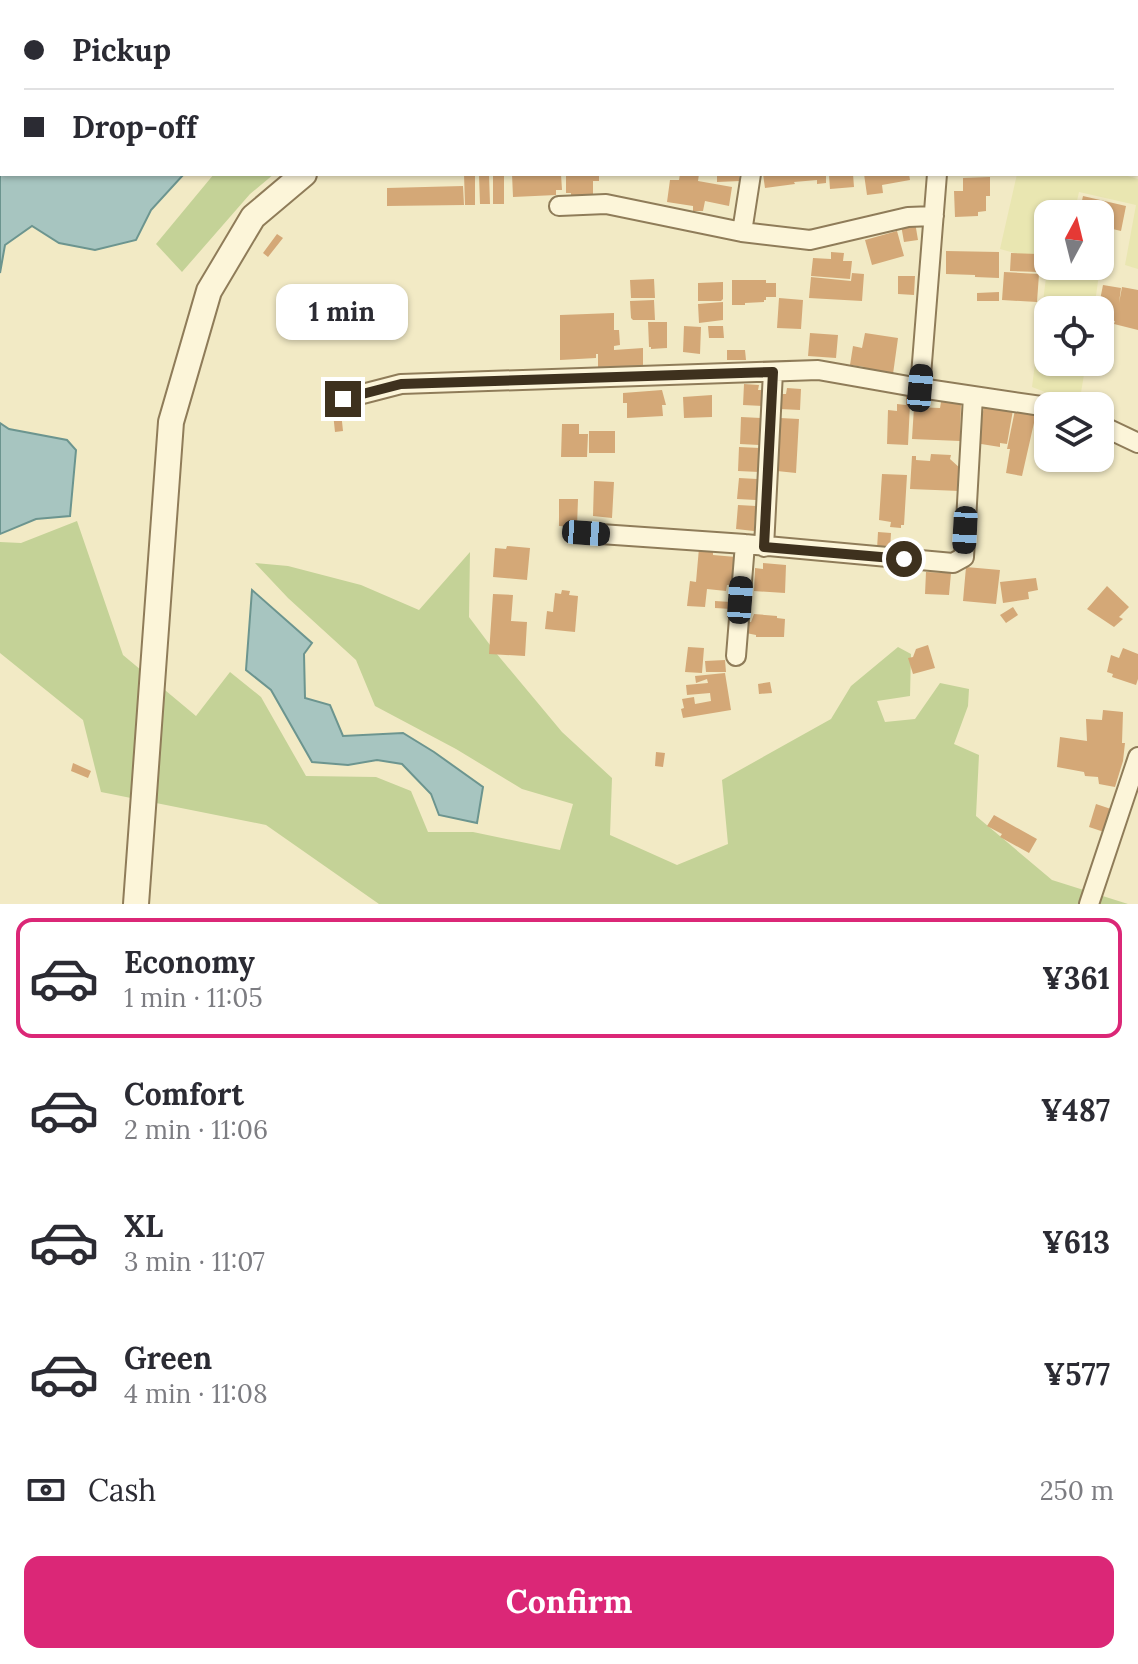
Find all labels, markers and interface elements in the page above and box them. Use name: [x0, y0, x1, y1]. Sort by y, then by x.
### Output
text: Pickup: [72, 31, 171, 69]
text: Drop-off: [72, 108, 197, 146]
north arrow: [1034, 200, 1114, 280]
map controls: [1034, 200, 1114, 472]
callout: 1 min: [277, 283, 409, 339]
text: 1 min: [309, 295, 375, 328]
button: locate: [1034, 296, 1114, 376]
car: [906, 363, 934, 413]
route end: [325, 381, 361, 417]
button: layers: [1034, 392, 1114, 472]
car: [952, 505, 978, 555]
car: [561, 519, 611, 547]
route start: [886, 541, 922, 577]
car: [726, 575, 754, 625]
icon: car: [28, 942, 100, 1014]
text: Economy: [124, 943, 255, 981]
text: ¥361: [1042, 959, 1110, 997]
text: 1 min · 11:05: [124, 981, 263, 1014]
icon: car: [28, 1074, 100, 1146]
text: Comfort: [124, 1075, 244, 1113]
text: ¥487: [1041, 1091, 1110, 1129]
text: 2 min · 11:06: [124, 1113, 268, 1146]
icon: car: [28, 1206, 100, 1278]
text: XL: [124, 1207, 163, 1245]
text: ¥613: [1042, 1223, 1110, 1261]
text: 3 min · 11:07: [124, 1245, 265, 1278]
icon: car: [28, 1338, 100, 1410]
text: Green: [124, 1339, 212, 1377]
text: ¥577: [1044, 1355, 1110, 1393]
text: 4 min · 11:08: [124, 1377, 268, 1410]
icon: cash: [24, 1468, 68, 1512]
text: Cash: [88, 1471, 156, 1509]
text: 250 m: [1040, 1474, 1114, 1507]
button: Confirm: [24, 1556, 1114, 1648]

